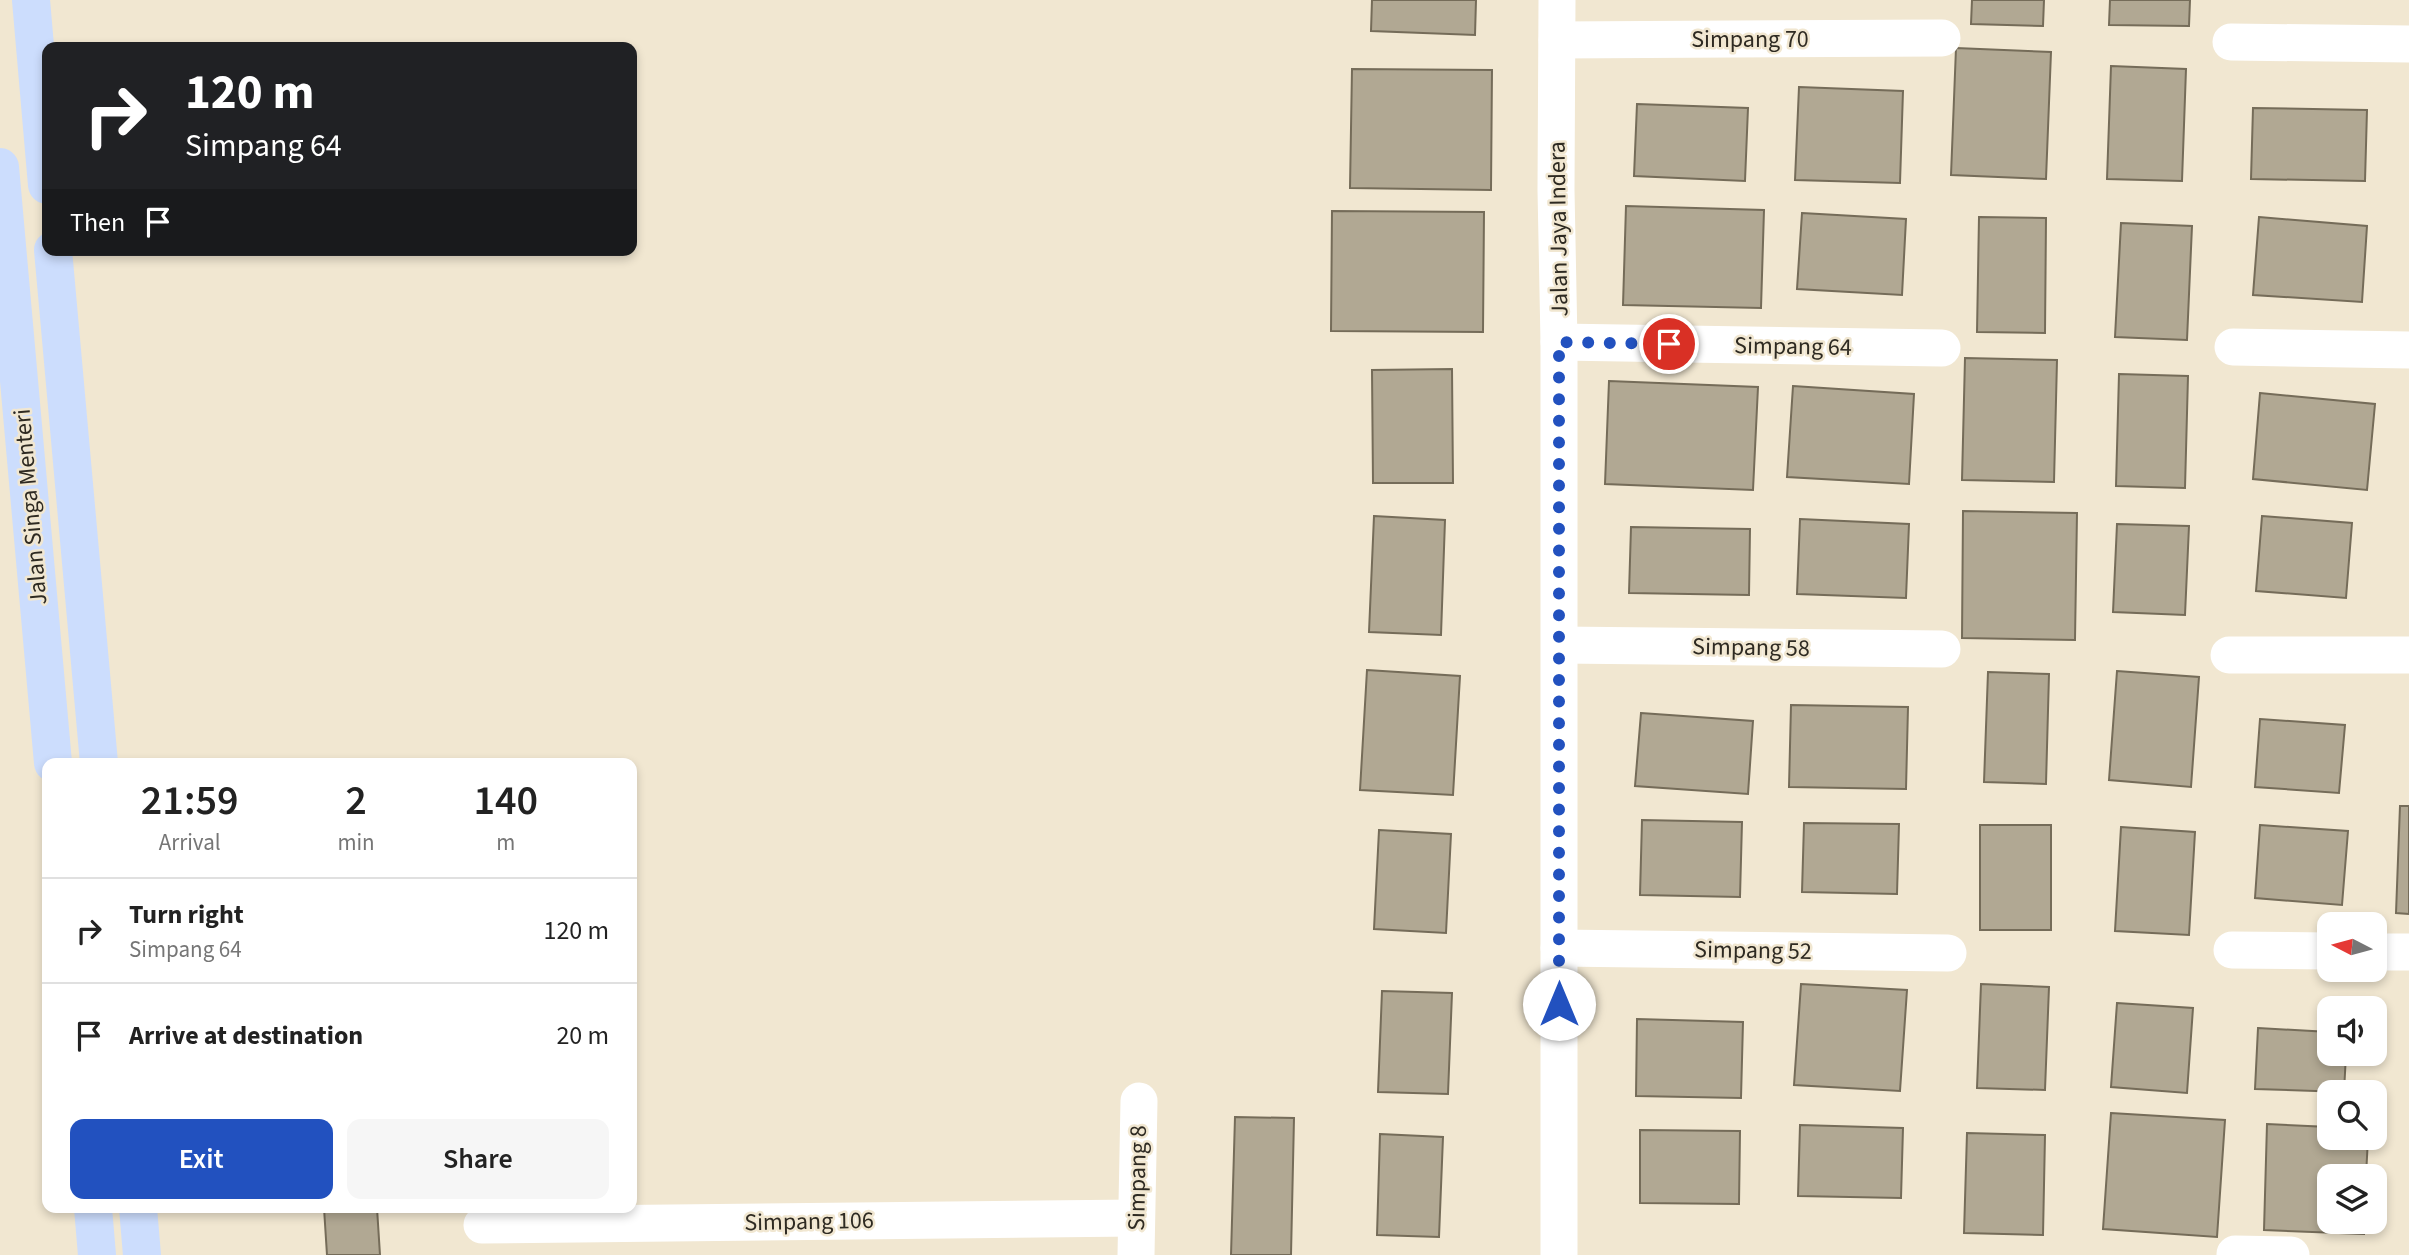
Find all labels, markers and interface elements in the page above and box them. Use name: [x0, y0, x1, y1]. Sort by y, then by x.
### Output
street label: Simpang 70: [1691, 22, 1809, 57]
text: 120 m: [185, 58, 314, 128]
icon: right: [70, 70, 161, 161]
text: Simpang 64: [185, 123, 342, 169]
street label: Jalan Jaya Indera: [1539, 141, 1578, 317]
icon: arrive: [139, 203, 177, 241]
text: Then: [70, 204, 125, 241]
pin: [1639, 314, 1699, 374]
icon: arrive: [1650, 325, 1688, 363]
street label: Simpang 64: [1734, 328, 1852, 365]
street label: Jalan Singa Menteri: [4, 408, 56, 606]
street label: Simpang 58: [1692, 629, 1810, 666]
text: 21:59: [141, 771, 239, 831]
text: 2: [345, 771, 367, 831]
text: 140: [474, 771, 538, 831]
text: Arrival: [159, 826, 221, 859]
text: min: [337, 826, 375, 859]
text: m: [496, 826, 515, 859]
text: Turn right: [129, 896, 244, 933]
icon: right: [70, 912, 108, 950]
text: 120 m: [543, 912, 609, 949]
north arrow: [2317, 912, 2387, 982]
map controls: [2317, 912, 2387, 1234]
street label: Simpang 52: [1694, 932, 1812, 969]
text: Simpang 64: [129, 933, 242, 966]
position arrow: [1522, 967, 1596, 1041]
button: sound: [2317, 996, 2387, 1066]
icon: arrive: [70, 1017, 108, 1055]
text: Arrive at destination: [129, 1017, 363, 1054]
text: 20 m: [556, 1017, 609, 1054]
button: search: [2317, 1080, 2387, 1150]
button: Exit: [70, 1119, 333, 1199]
button: Share: [347, 1119, 609, 1199]
street label: Simpang 8: [1119, 1125, 1156, 1231]
button: layers: [2317, 1164, 2387, 1234]
street label: Simpang 106: [744, 1203, 874, 1240]

